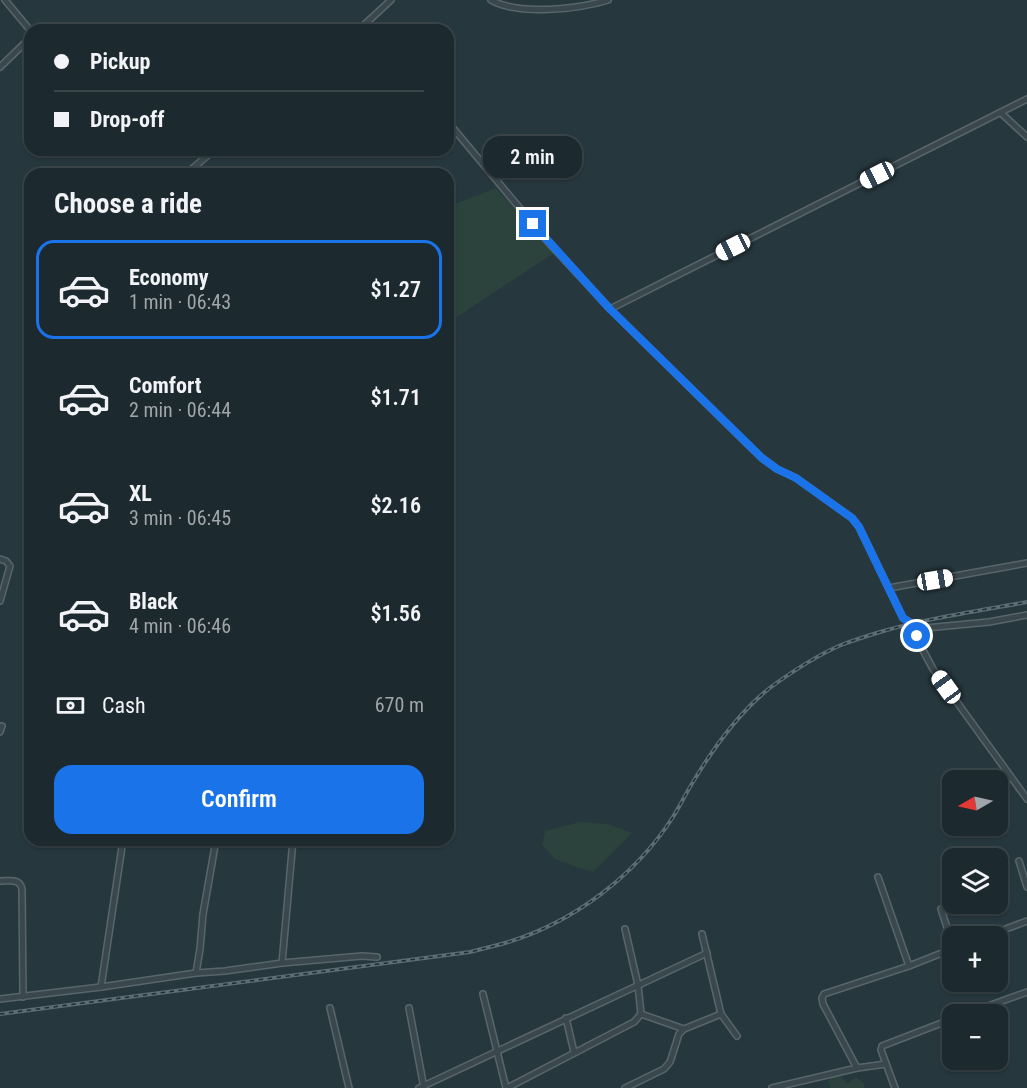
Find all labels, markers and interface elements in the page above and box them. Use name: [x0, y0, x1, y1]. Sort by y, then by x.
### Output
text: Pickup: [90, 49, 150, 74]
text: Drop-off: [90, 107, 164, 132]
callout: 2 min: [484, 137, 582, 179]
text: 2 min: [510, 145, 555, 169]
car: [857, 159, 897, 191]
text: Choose a ride: [54, 188, 202, 220]
route end: [519, 210, 546, 237]
car: [713, 231, 753, 263]
icon: car: [57, 263, 111, 317]
text: Economy: [129, 265, 209, 290]
text: $1.27: [370, 277, 421, 302]
text: 1 min · 06:43: [129, 290, 231, 314]
icon: car: [57, 371, 111, 425]
text: Comfort: [129, 373, 202, 398]
text: $1.71: [370, 385, 421, 410]
text: 2 min · 06:44: [129, 398, 231, 422]
icon: car: [57, 479, 111, 533]
text: XL: [129, 481, 152, 506]
text: $2.16: [370, 493, 421, 518]
text: 3 min · 06:45: [129, 506, 231, 530]
car: [916, 568, 954, 592]
icon: car: [57, 587, 111, 641]
text: Black: [129, 589, 178, 614]
text: $1.56: [370, 601, 421, 626]
text: 4 min · 06:46: [129, 614, 231, 638]
route start: [903, 622, 930, 649]
car: [928, 667, 964, 707]
icon: cash: [54, 689, 87, 722]
text: Cash: [102, 693, 146, 718]
text: 670 m: [375, 693, 424, 717]
button: Confirm: [54, 765, 424, 834]
north arrow: [942, 770, 1008, 836]
map controls: [942, 770, 1008, 1070]
button: layers: [942, 848, 1008, 914]
button: +: [942, 926, 1008, 992]
button: −: [942, 1004, 1008, 1070]

